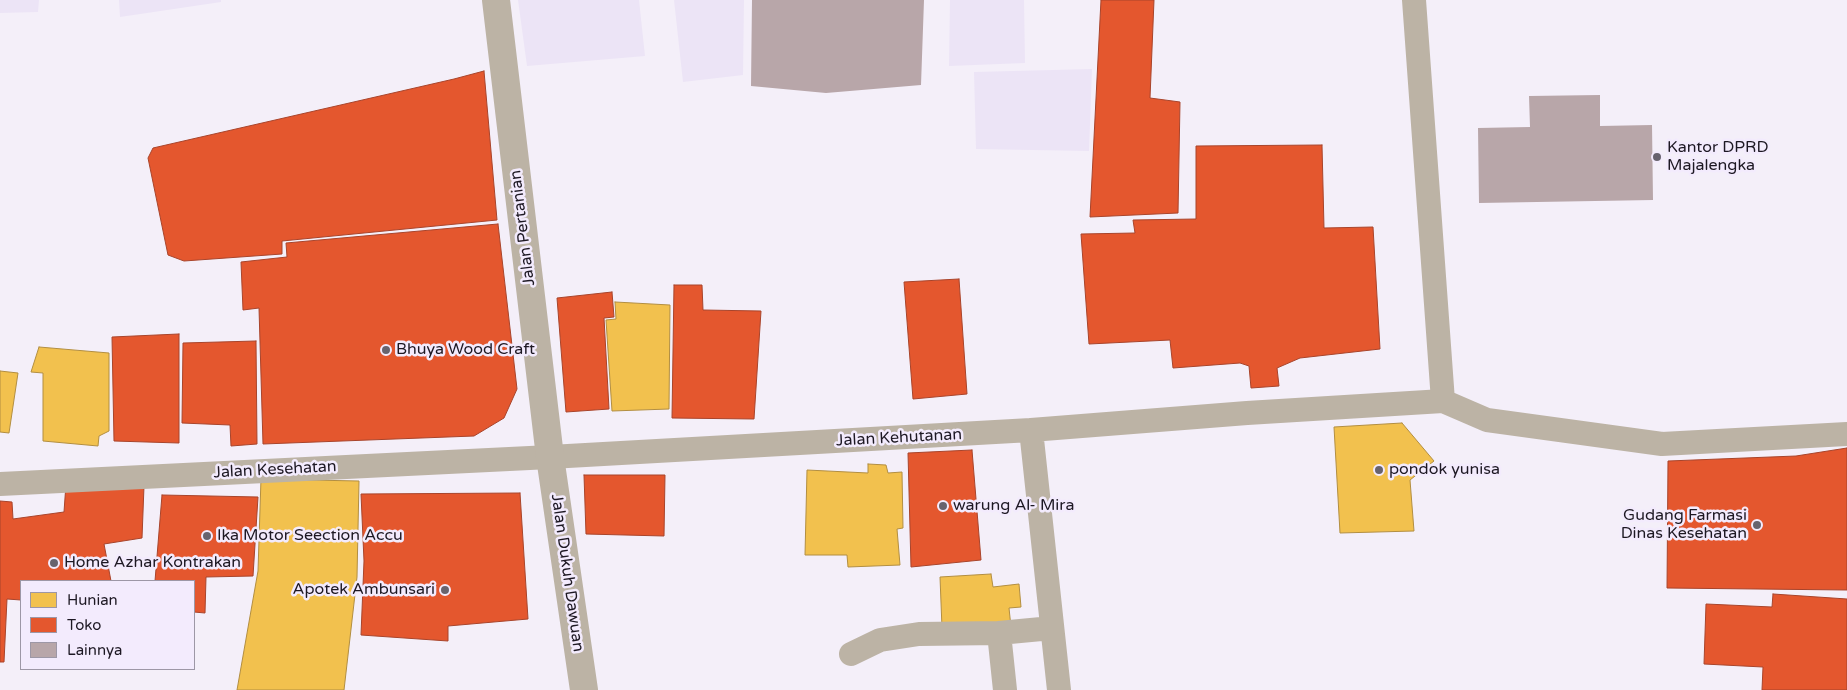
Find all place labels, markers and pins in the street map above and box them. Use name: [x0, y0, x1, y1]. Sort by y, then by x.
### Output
place label: Kantor DPRD Majalengka: [1667, 138, 1768, 176]
marker: Kantor DPRD Majalengka: [1651, 151, 1663, 163]
place label: Bhuya Wood Craft: [396, 340, 535, 360]
marker: Bhuya Wood Craft: [380, 344, 392, 356]
place label: pondok yunisa: [1389, 460, 1500, 480]
marker: pondok yunisa: [1373, 464, 1385, 476]
place label: warung Al- Mira: [953, 496, 1074, 516]
marker: warung Al- Mira: [937, 500, 949, 512]
place label: Gudang Farmasi Dinas Kesehatan: [1621, 506, 1747, 544]
marker: Gudang Farmasi Dinas Kesehatan: [1751, 519, 1763, 531]
place label: Ika Motor Seection Accu: [217, 526, 403, 546]
marker: Ika Motor Seection Accu: [201, 530, 213, 542]
place label: Home Azhar Kontrakan: [64, 553, 241, 573]
marker: Home Azhar Kontrakan: [48, 557, 60, 569]
place label: Apotek Ambunsari: [293, 580, 435, 600]
marker: Apotek Ambunsari: [439, 584, 451, 596]

